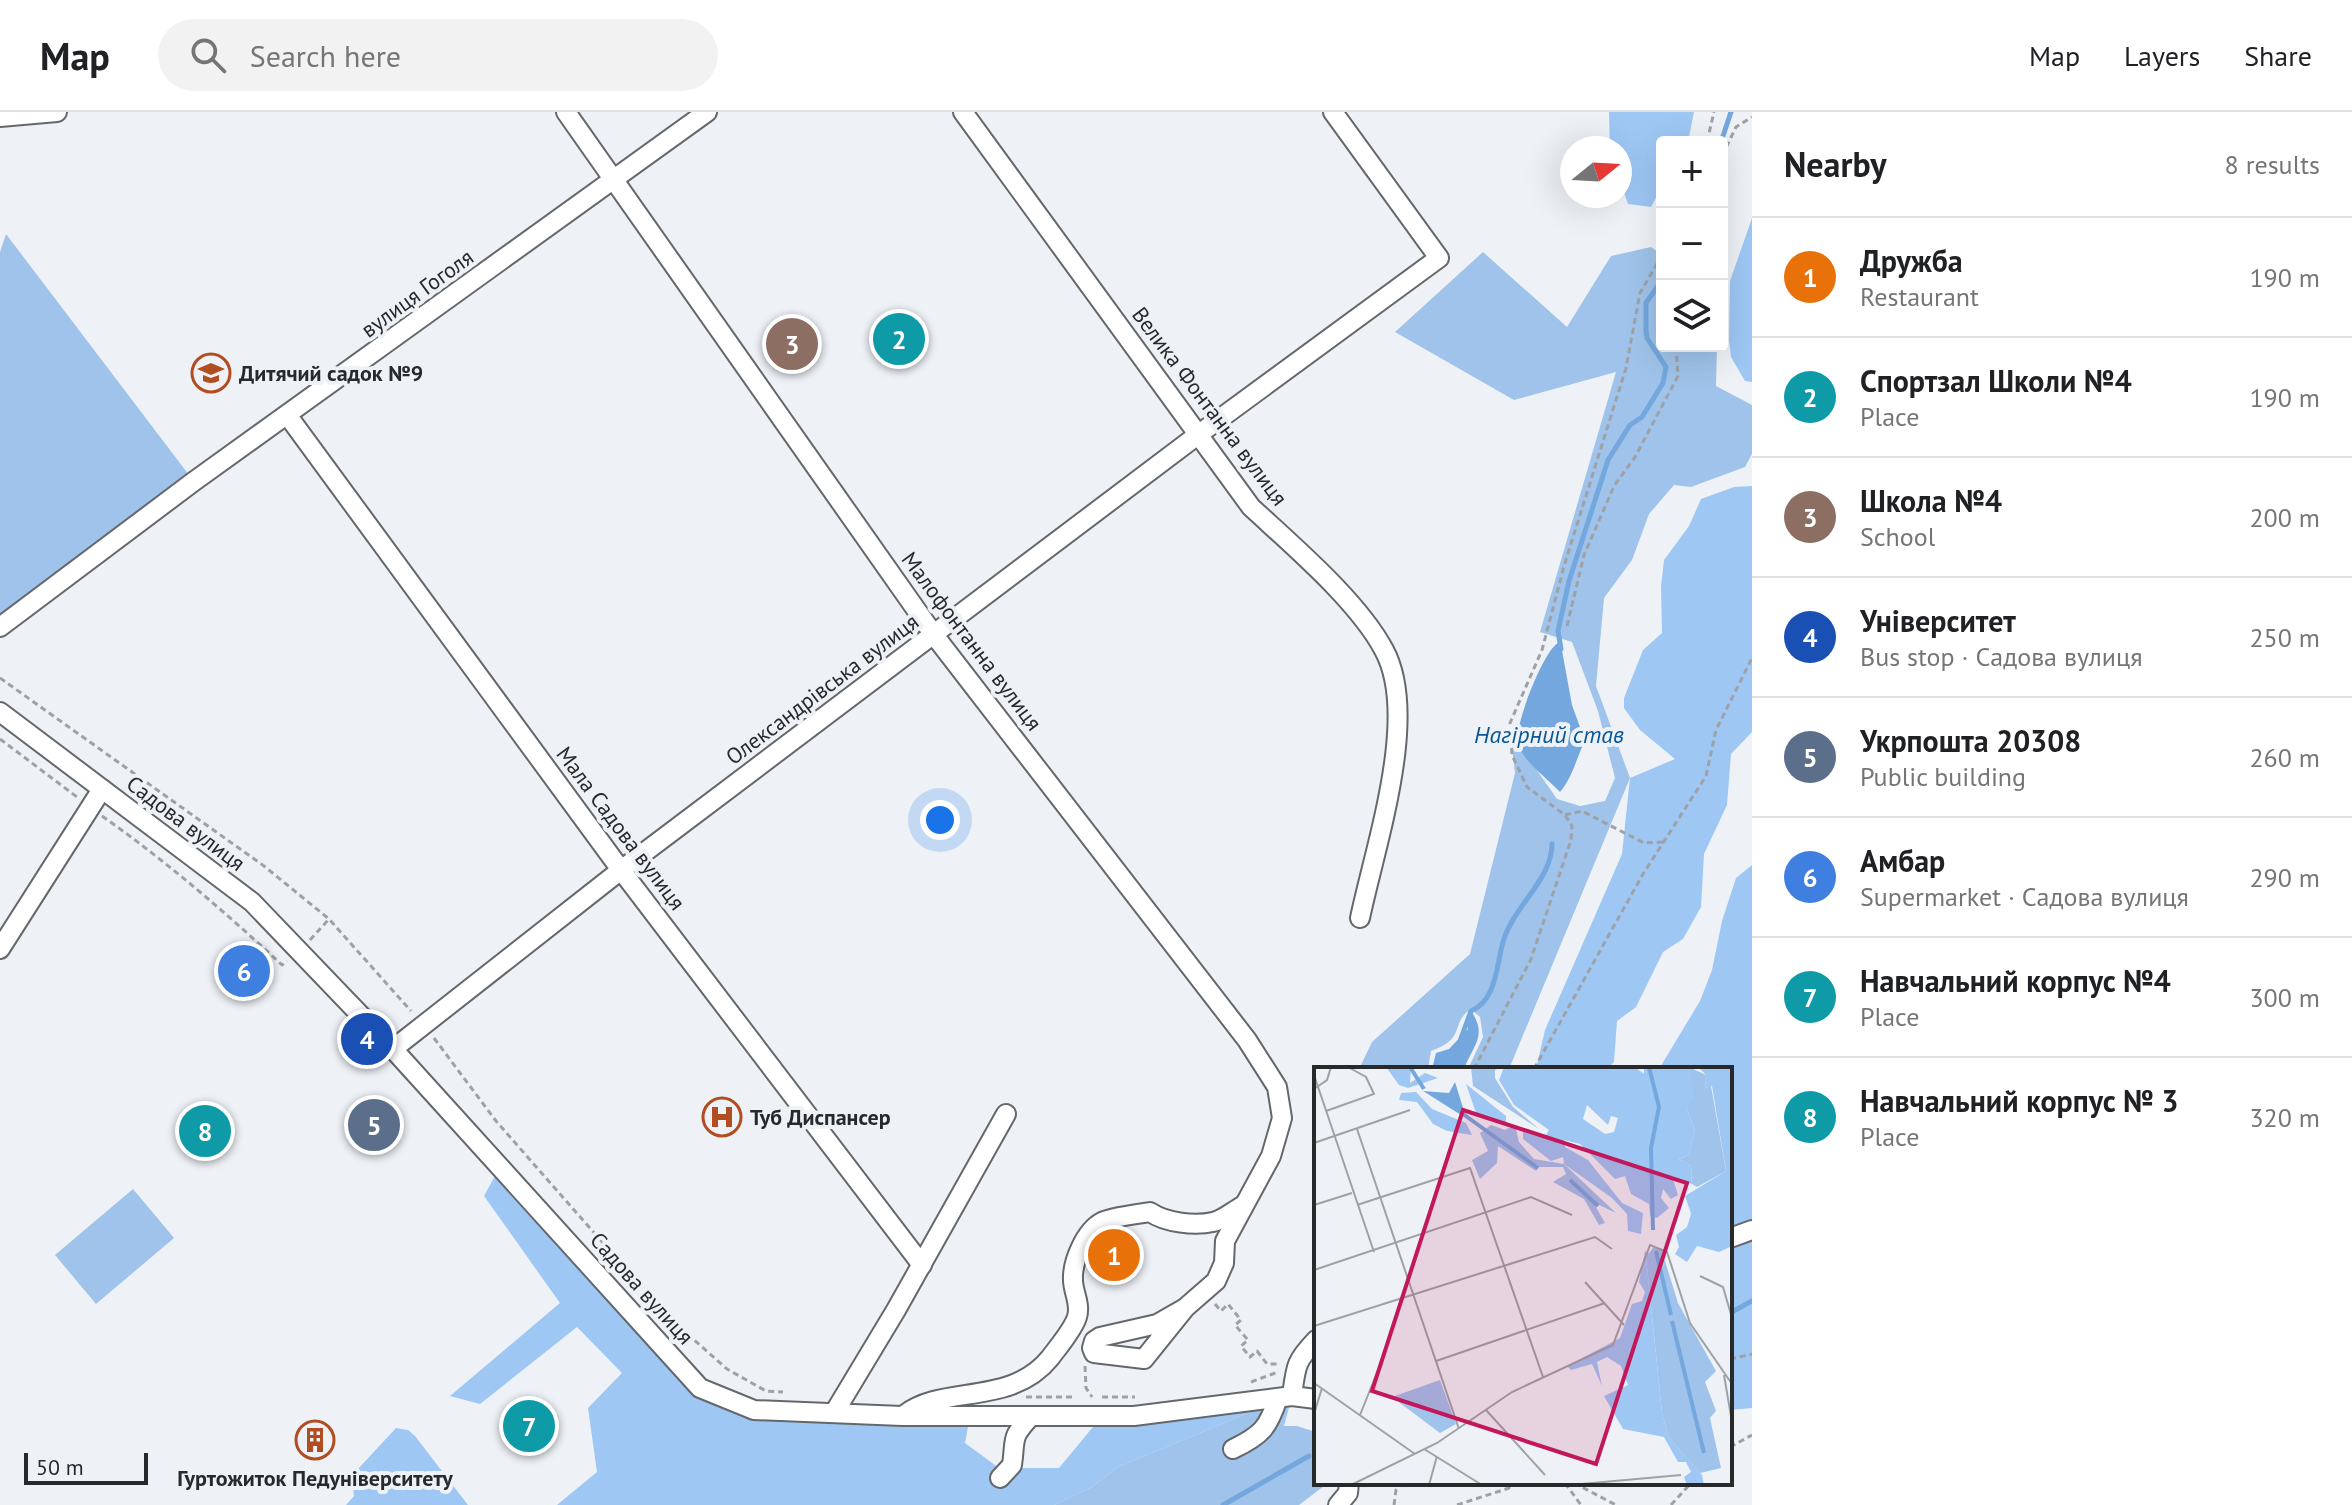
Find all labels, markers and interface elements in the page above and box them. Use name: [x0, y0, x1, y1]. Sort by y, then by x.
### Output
search box: [158, 19, 718, 91]
text: Map: [40, 31, 110, 80]
icon: search: [186, 33, 230, 77]
text: Search here: [250, 36, 401, 75]
text: Map: [2029, 37, 2080, 74]
text: Layers: [2124, 37, 2200, 74]
text: Share: [2244, 37, 2312, 74]
north arrow: [1560, 136, 1632, 208]
map controls: [1656, 136, 1728, 352]
button: +: [1656, 136, 1728, 208]
text: Nearby: [1784, 142, 1886, 186]
text: 8 results: [2225, 148, 2320, 181]
button: −: [1656, 208, 1728, 280]
text: Дружба: [1860, 241, 1963, 280]
street label: вулиця Гоголя: [355, 243, 479, 343]
text: 1: [1803, 261, 1817, 294]
text: 190 m: [2249, 261, 2320, 294]
button: layers: [1656, 280, 1728, 352]
text: Restaurant: [1860, 280, 1979, 313]
street label: Велика Фонтанна вулиця: [1126, 301, 1294, 511]
pin: 2: [873, 309, 925, 369]
pin: 3: [766, 314, 818, 374]
school or university icon: Дитячий садок №9: [190, 352, 232, 394]
place label: Дитячий садок №9: [239, 359, 423, 387]
text: Спортзал Школи №4: [1860, 361, 2132, 400]
text: 2: [1803, 381, 1817, 414]
text: 190 m: [2249, 381, 2320, 414]
text: Place: [1860, 400, 1919, 433]
text: Школа №4: [1860, 481, 2002, 520]
text: 3: [1803, 501, 1817, 534]
text: 200 m: [2249, 501, 2320, 534]
text: School: [1860, 520, 1935, 553]
street label: Малофонтанна вулиця: [896, 546, 1048, 736]
text: Університет: [1860, 601, 2016, 640]
street label: Олександрівська вулиця: [720, 607, 924, 771]
text: 4: [1803, 621, 1817, 654]
text: 250 m: [2249, 621, 2320, 654]
text: Bus stop · Садова вулиця: [1860, 640, 2143, 673]
water label: Нагірний став: [1474, 719, 1624, 750]
text: Укрпошта 20308: [1860, 721, 2081, 760]
street label: Мала Садова вулиця: [550, 741, 692, 915]
text: 5: [1803, 741, 1817, 774]
text: 260 m: [2249, 741, 2320, 774]
text: Public building: [1860, 760, 2026, 793]
street label: Садова вулиця: [121, 769, 251, 877]
your location: [920, 800, 960, 840]
text: Амбар: [1860, 841, 1945, 880]
text: 6: [1803, 861, 1817, 894]
text: 290 m: [2249, 861, 2320, 894]
text: Supermarket · Садова вулиця: [1860, 880, 2189, 913]
pin: 6: [218, 941, 270, 1001]
text: Навчальний корпус №4: [1860, 961, 2171, 1000]
text: 7: [1803, 981, 1817, 1014]
text: 300 m: [2249, 981, 2320, 1014]
text: Place: [1860, 1000, 1919, 1033]
pin: 4: [341, 1009, 393, 1069]
inset map: [1314, 1067, 1732, 1485]
text: Навчальний корпус № 3: [1860, 1081, 2178, 1120]
pin: 5: [348, 1095, 400, 1155]
hospital icon: Туб Диспансер: [701, 1096, 743, 1138]
pin: 8: [179, 1101, 231, 1161]
text: 8: [1803, 1101, 1817, 1134]
text: 320 m: [2249, 1101, 2320, 1134]
place label: Туб Диспансер: [750, 1103, 891, 1131]
text: Place: [1860, 1120, 1919, 1153]
pin: 1: [1088, 1225, 1140, 1285]
street label: Садова вулиця: [584, 1226, 700, 1350]
pin: 7: [503, 1396, 555, 1456]
building icon: Гуртожиток Педуніверситету: [294, 1419, 336, 1461]
scale bar: [24, 1449, 148, 1485]
text: 50 m: [36, 1453, 84, 1481]
place label: Гуртожиток Педуніверситету: [177, 1464, 453, 1492]

